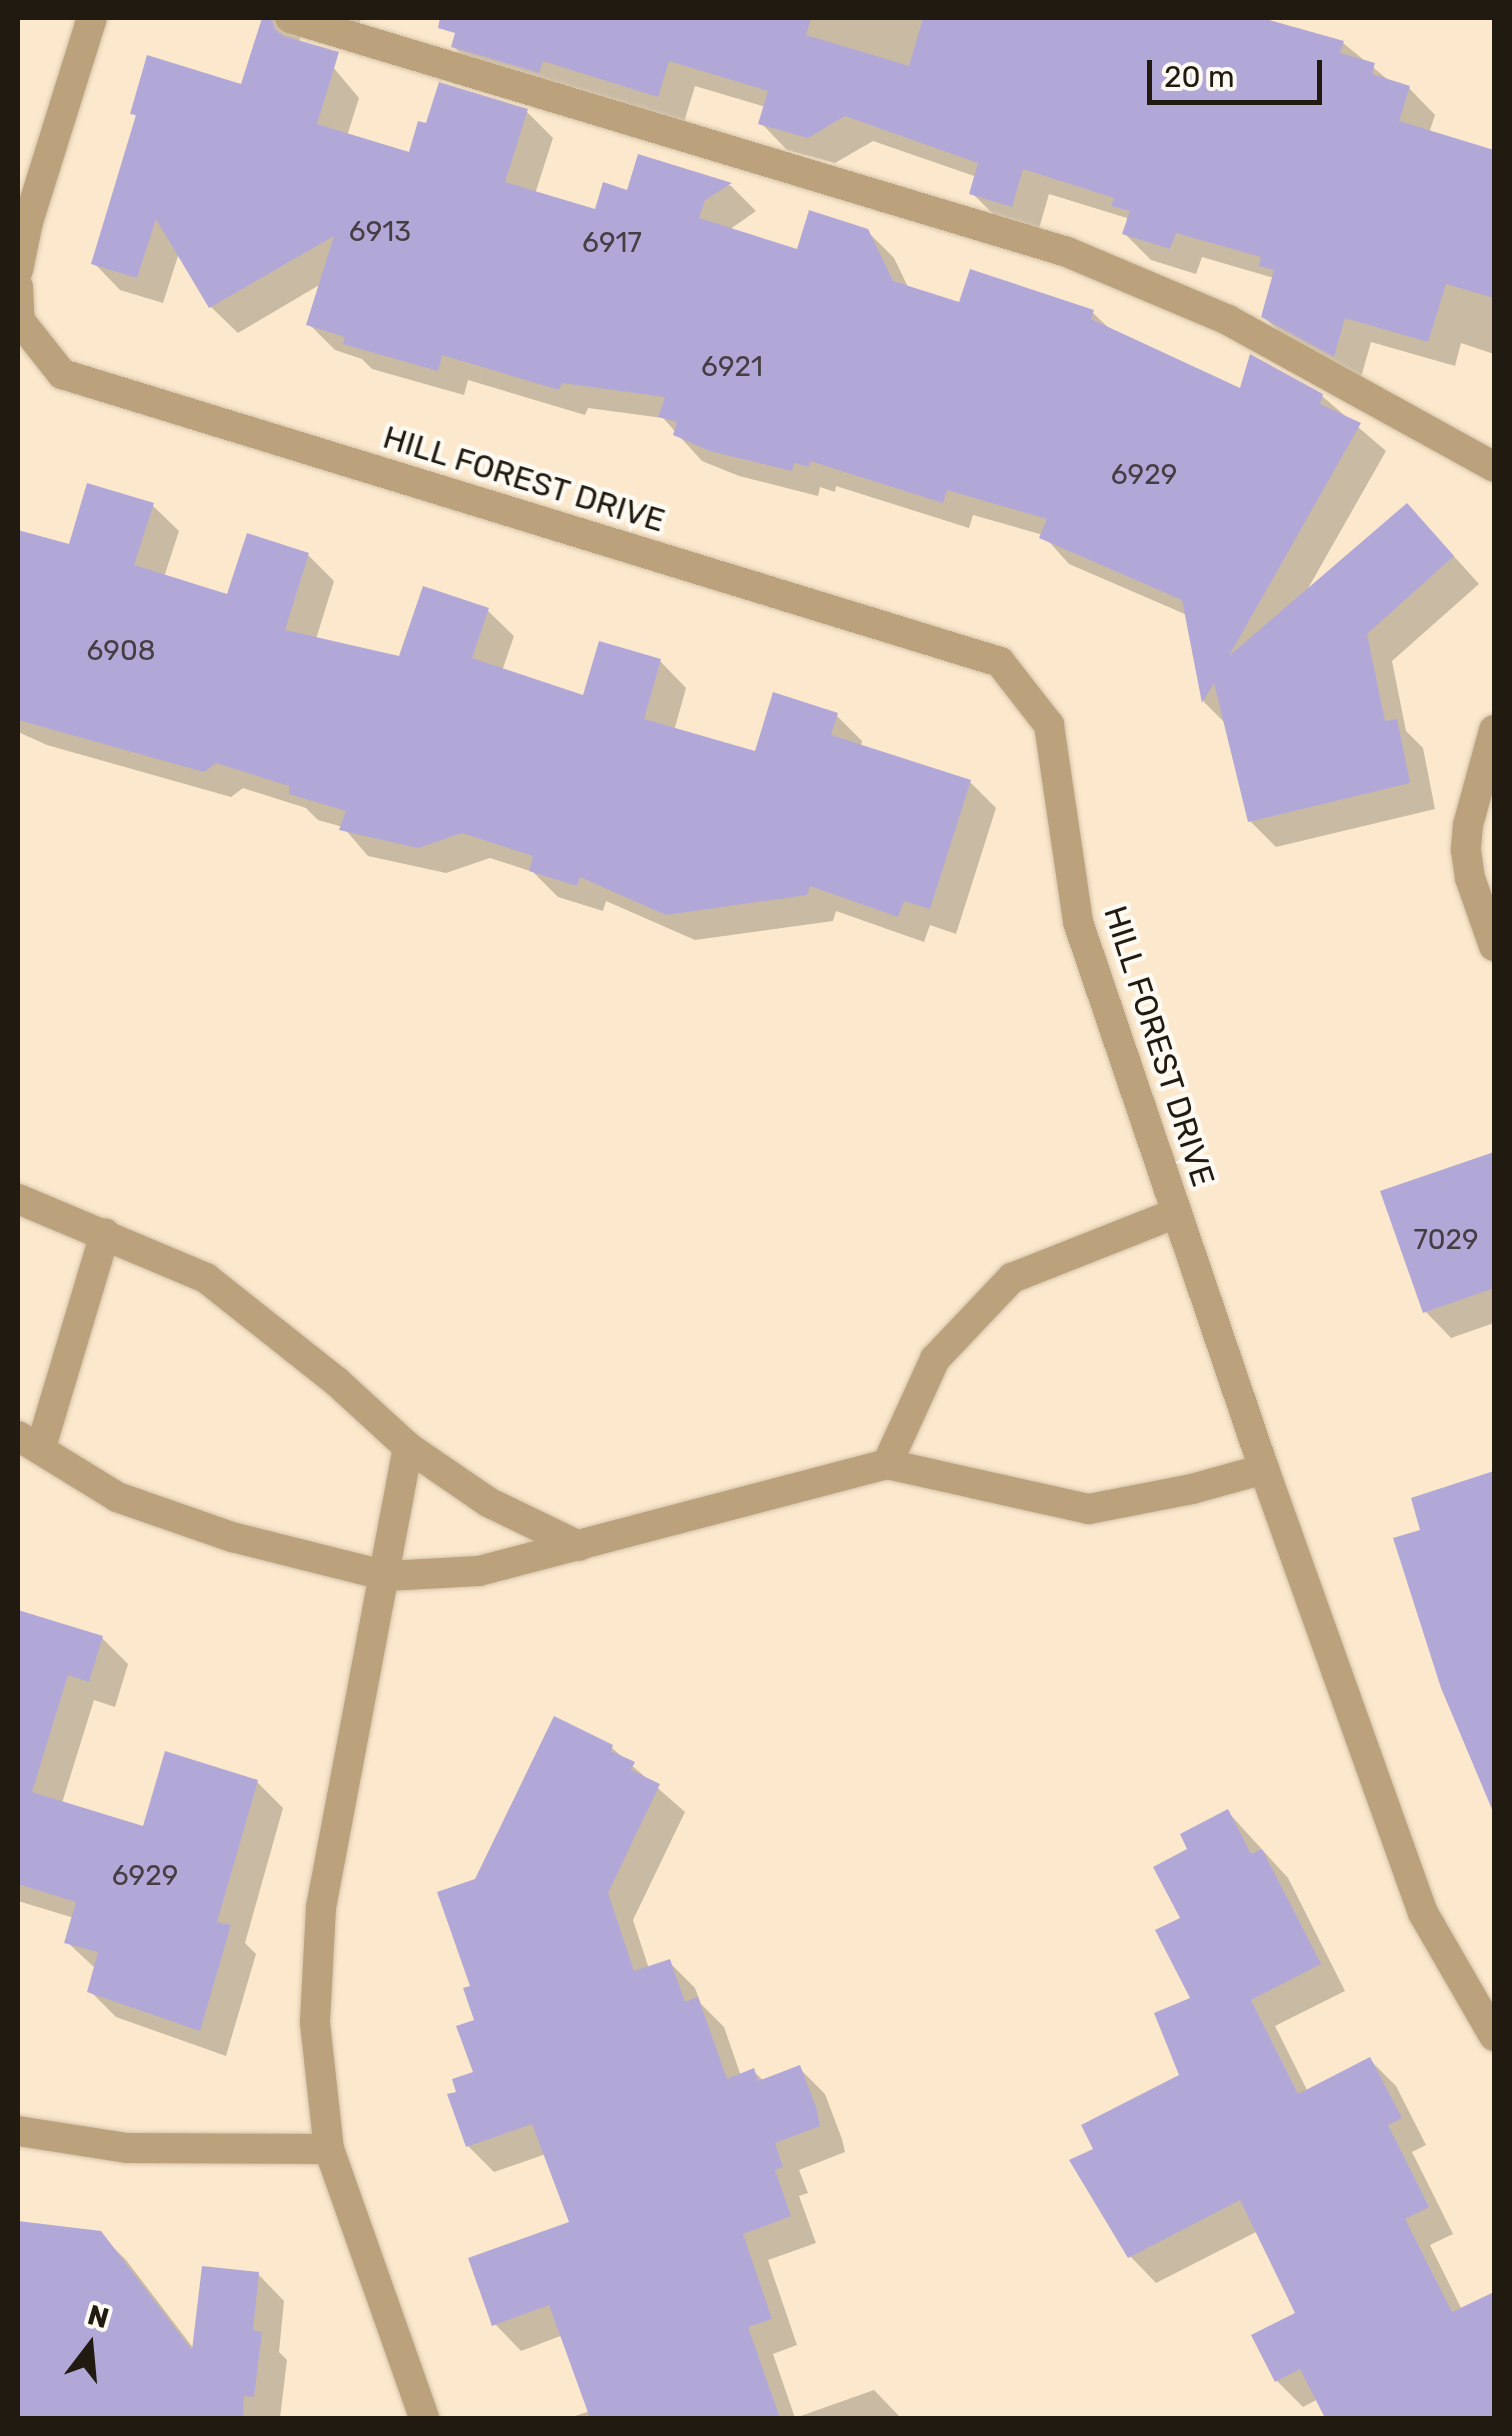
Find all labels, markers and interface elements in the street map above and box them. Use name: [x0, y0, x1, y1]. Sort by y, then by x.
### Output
scale bar: [1152, 40, 1327, 102]
text: 20 m: [1164, 59, 1235, 95]
house number: 6913: [349, 215, 411, 249]
house number: 6917: [582, 226, 642, 260]
house number: 6921: [701, 350, 763, 384]
street label: HILL FOREST DRIVE: [378, 418, 670, 540]
house number: 6929: [1111, 458, 1177, 492]
house number: 6908: [86, 634, 156, 668]
street label: HILL FOREST DRIVE: [1095, 900, 1223, 1192]
house number: 7029: [1413, 1223, 1479, 1257]
house number: 6929: [112, 1859, 178, 1893]
north arrow: [40, 2296, 140, 2396]
text: N: [84, 2298, 113, 2335]

